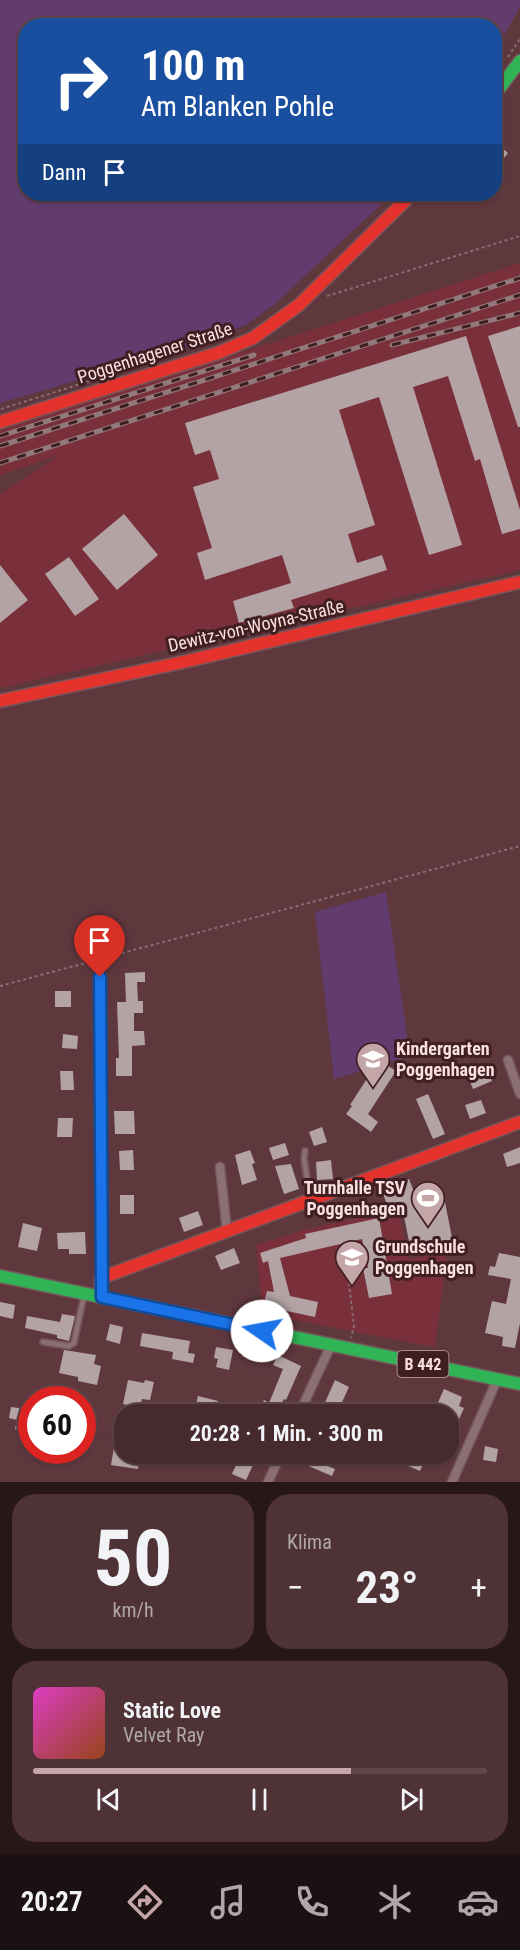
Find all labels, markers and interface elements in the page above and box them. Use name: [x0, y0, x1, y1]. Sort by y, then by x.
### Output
text: 100 m: [141, 41, 246, 90]
icon: right: [42, 42, 120, 120]
text: Am Blanken Pohle: [141, 91, 334, 123]
icon: arrive: [98, 156, 131, 189]
text: Dann: [42, 160, 86, 185]
street label: Poggenhagener Straße: [75, 318, 235, 387]
street label: Dewitz-von-Woyna-Straße: [166, 595, 346, 656]
pin: [74, 915, 125, 977]
icon: arrive: [83, 924, 116, 957]
place label: Kindergarten Poggenhagen: [396, 1038, 495, 1080]
school or university icon: Kindergarten Poggenhagen: [355, 1041, 391, 1088]
place label: Turnhalle TSV Poggenhagen: [304, 1177, 406, 1219]
sports icon: Turnhalle TSV Poggenhagen: [410, 1180, 446, 1227]
place label: Grundschule Poggenhagen: [375, 1236, 474, 1278]
school or university icon: Grundschule Poggenhagen: [334, 1239, 370, 1286]
position arrow: [230, 1299, 294, 1363]
road number: B 442: [398, 1351, 448, 1377]
speed limit sign: 60: [18, 1386, 96, 1464]
text: 20:28 · 1 Min. · 300 m: [190, 1421, 383, 1446]
text: 50: [94, 1513, 172, 1604]
text: Klima: [287, 1530, 332, 1554]
text: 23°: [356, 1561, 419, 1614]
text: −: [287, 1568, 304, 1607]
text: +: [471, 1568, 487, 1607]
text: km/h: [112, 1598, 154, 1622]
text: Static Love: [123, 1698, 221, 1723]
text: Velvet Ray: [123, 1723, 204, 1747]
icon: previous: [92, 1783, 125, 1816]
icon: pause: [243, 1783, 276, 1816]
icon: next: [395, 1783, 428, 1816]
icon: directions: [124, 1881, 166, 1923]
icon: music: [207, 1881, 249, 1923]
icon: phone: [291, 1881, 333, 1923]
icon: climate: [374, 1881, 416, 1923]
icon: car: [457, 1881, 499, 1923]
text: 20:27: [21, 1886, 83, 1918]

